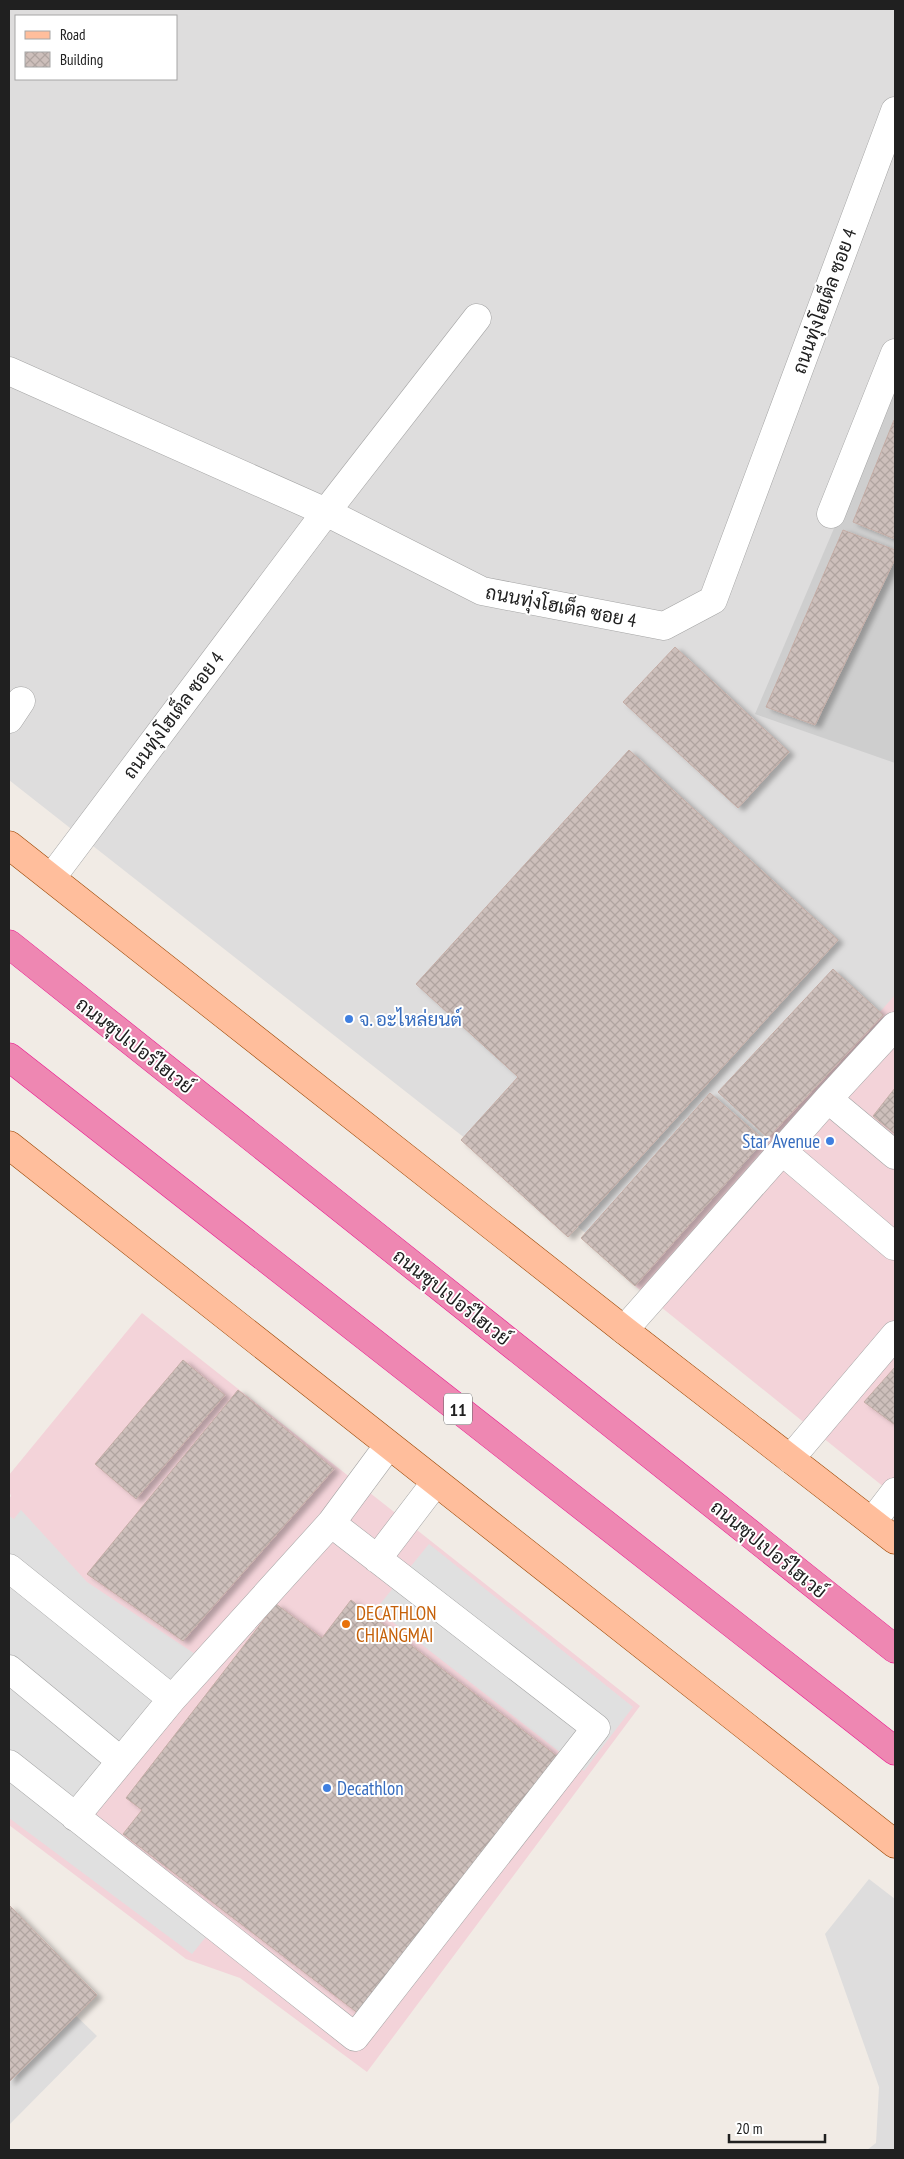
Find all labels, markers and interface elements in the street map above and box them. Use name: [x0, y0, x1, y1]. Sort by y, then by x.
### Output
legend: [15, 15, 178, 80]
text: Road: [60, 25, 86, 44]
text: Building: [60, 50, 103, 69]
street label: ถนนทุ่งโฮเต็ล ซอย 4: [786, 224, 863, 377]
street label: ถนนทุ่งโฮเต็ล ซอย 4: [483, 579, 639, 633]
street label: ถนนทุ่งโฮเต็ล ซอย 4: [117, 646, 230, 784]
street label: ถนนซุปเปอร์ไฮเวย์: [71, 992, 199, 1099]
place label: จ. อะไหล่ยนต์: [359, 1007, 462, 1031]
marker: จ. อะไหล่ยนต์: [343, 1013, 355, 1025]
place label: Star Avenue: [742, 1129, 820, 1153]
marker: Star Avenue: [824, 1135, 836, 1147]
street label: ถนนซุปเปอร์ไฮเวย์: [388, 1244, 516, 1351]
road number: 11: [444, 1394, 472, 1425]
street label: ถนนซุปเปอร์ไฮเวย์: [705, 1495, 832, 1604]
place label: DECATHLON CHIANGMAI: [356, 1601, 436, 1647]
marker: DECATHLON CHIANGMAI: [340, 1618, 352, 1630]
place label: Decathlon: [337, 1776, 404, 1800]
marker: Decathlon: [321, 1782, 333, 1794]
scale bar: [729, 2112, 825, 2144]
text: 20 m: [736, 2119, 762, 2138]

